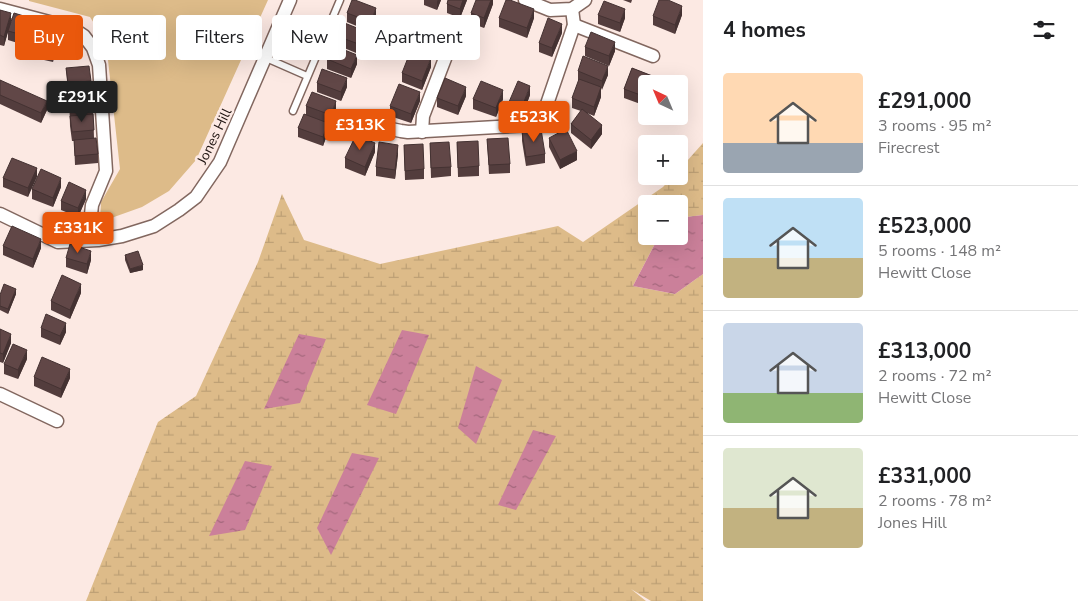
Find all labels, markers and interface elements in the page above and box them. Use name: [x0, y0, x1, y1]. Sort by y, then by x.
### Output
chip: Buy: [15, 15, 83, 60]
chip: Rent: [93, 15, 166, 60]
chip: Filters: [176, 15, 262, 60]
chip: New: [272, 15, 346, 60]
chip: Apartment: [356, 15, 480, 60]
text: 4 homes: [723, 16, 806, 44]
icon: filters: [1030, 16, 1058, 44]
north arrow: [638, 75, 688, 125]
map controls: [638, 75, 688, 245]
pin: £291K: [47, 80, 117, 123]
text: £291K: [57, 86, 107, 108]
text: £291,000: [878, 87, 971, 115]
icon: home: [763, 93, 823, 153]
pin: £523K: [499, 100, 569, 143]
street label: Jones Hill: [192, 104, 237, 168]
text: £523K: [509, 106, 559, 128]
pin: £313K: [325, 108, 395, 151]
text: £313K: [335, 114, 385, 136]
text: 3 rooms · 95 m²: [878, 115, 991, 137]
button: +: [638, 135, 688, 185]
text: Firecrest: [878, 137, 939, 159]
button: −: [638, 195, 688, 245]
pin: £331K: [43, 212, 113, 254]
text: £523,000: [878, 212, 971, 240]
text: £331K: [53, 217, 103, 239]
icon: home: [763, 218, 823, 278]
text: 5 rooms · 148 m²: [878, 240, 1001, 262]
text: Hewitt Close: [878, 262, 971, 284]
text: £313,000: [878, 337, 971, 365]
icon: home: [763, 343, 823, 403]
text: 2 rooms · 72 m²: [878, 365, 991, 387]
text: Hewitt Close: [878, 387, 971, 409]
text: £331,000: [878, 462, 971, 490]
icon: home: [763, 468, 823, 528]
text: 2 rooms · 78 m²: [878, 490, 991, 512]
text: Jones Hill: [878, 512, 947, 534]

